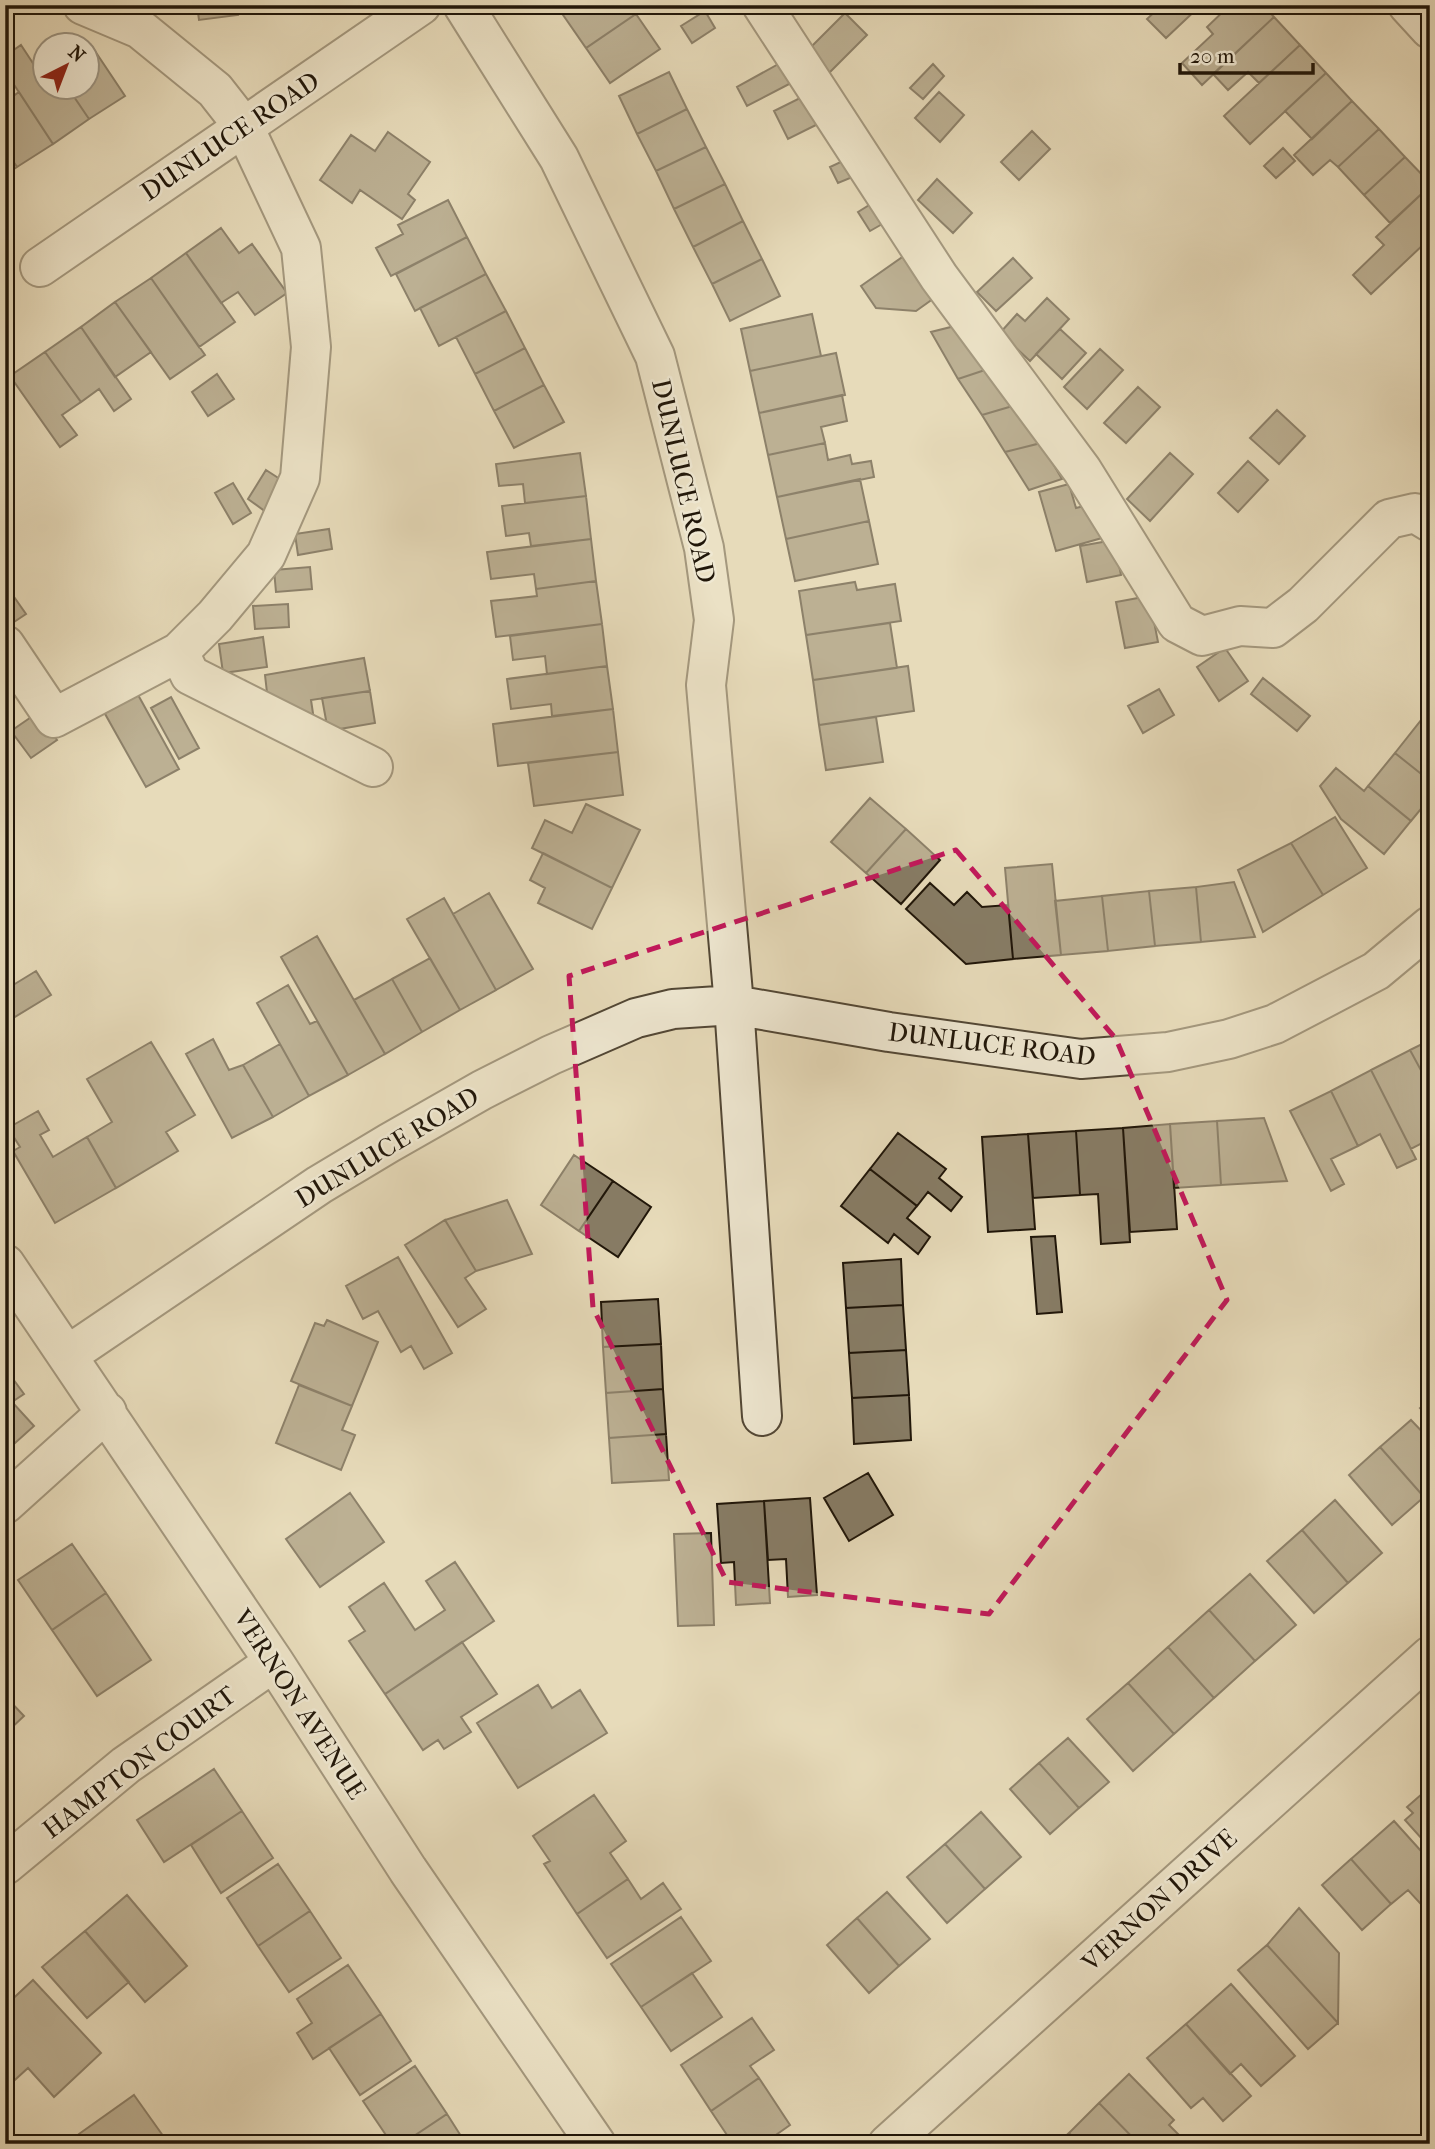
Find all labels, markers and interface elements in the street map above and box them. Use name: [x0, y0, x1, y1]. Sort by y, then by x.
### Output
north arrow: [32, 32, 102, 102]
scale bar: [1180, 32, 1312, 76]
text: N: [64, 41, 90, 67]
text: 20 m: [1190, 44, 1235, 68]
street label: DUNLUCE ROAD: [135, 65, 325, 208]
street label: DUNLUCE ROAD: [645, 376, 722, 586]
street label: DUNLUCE ROAD: [886, 1016, 1097, 1073]
street label: DUNLUCE ROAD: [290, 1080, 485, 1214]
street label: VERNON AVENUE: [226, 1603, 373, 1805]
street label: HAMPTON COURT: [37, 1679, 242, 1845]
street label: VERNON DRIVE: [1075, 1823, 1243, 1979]

